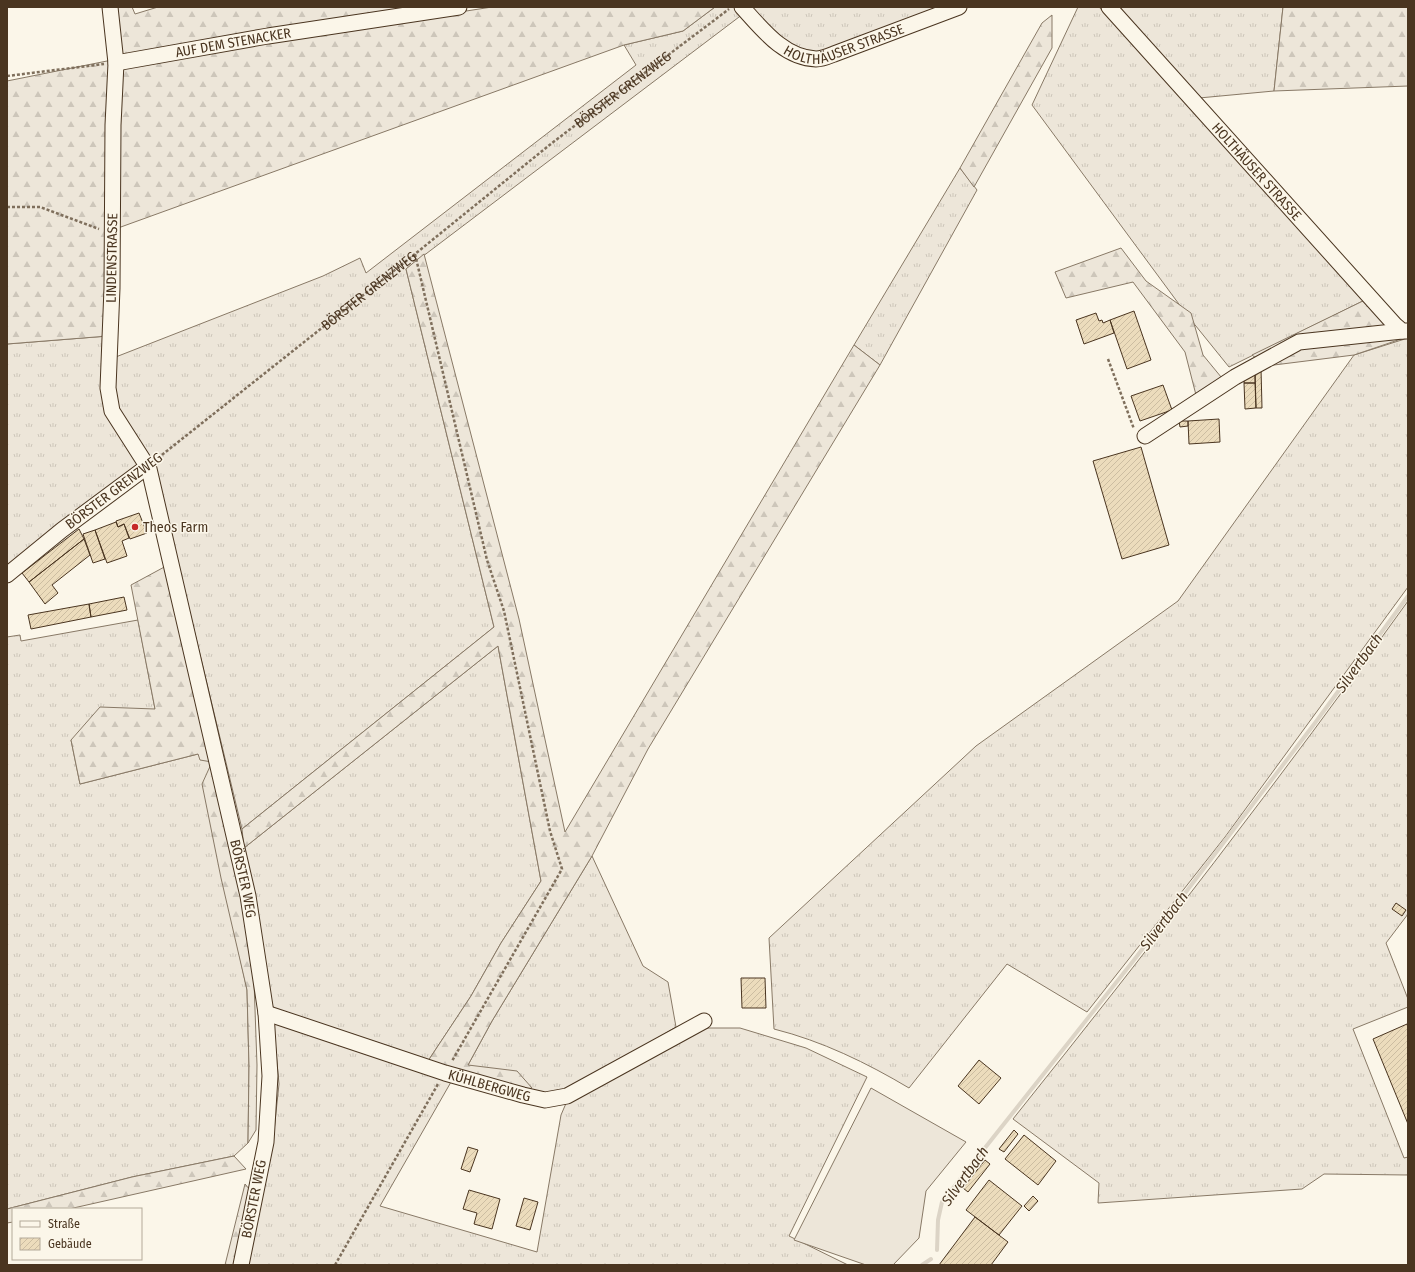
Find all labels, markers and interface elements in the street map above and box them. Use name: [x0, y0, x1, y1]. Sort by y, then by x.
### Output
street label: HOLTHÄUSER STRASSE: [781, 20, 907, 68]
street label: AUF DEM STENACKER: [174, 24, 293, 61]
street label: BÖRSTER GRENZWEG: [571, 47, 674, 132]
street label: HOLTHÄUSER STRASSE: [1208, 119, 1305, 224]
street label: LINDENSTRASSE: [103, 212, 121, 303]
street label: BÖRSTER GRENZWEG: [318, 248, 420, 334]
street label: BÖRSTER GRENZWEG: [62, 448, 166, 533]
place label: Theos Farm: [143, 519, 208, 536]
marker: Theos Farm: [130, 522, 140, 532]
water label: Silvertbach: [1331, 630, 1386, 697]
street label: BÖRSTER WEG: [227, 838, 260, 919]
water label: Silvertbach: [1136, 888, 1192, 955]
street label: KÜHLBERGWEG: [446, 1066, 532, 1105]
water label: Silvertbach: [937, 1143, 992, 1210]
street label: BÖRSTER WEG: [237, 1158, 270, 1240]
legend: [12, 1208, 142, 1260]
text: Straße: [48, 1217, 80, 1231]
text: Gebäude: [48, 1237, 92, 1251]

